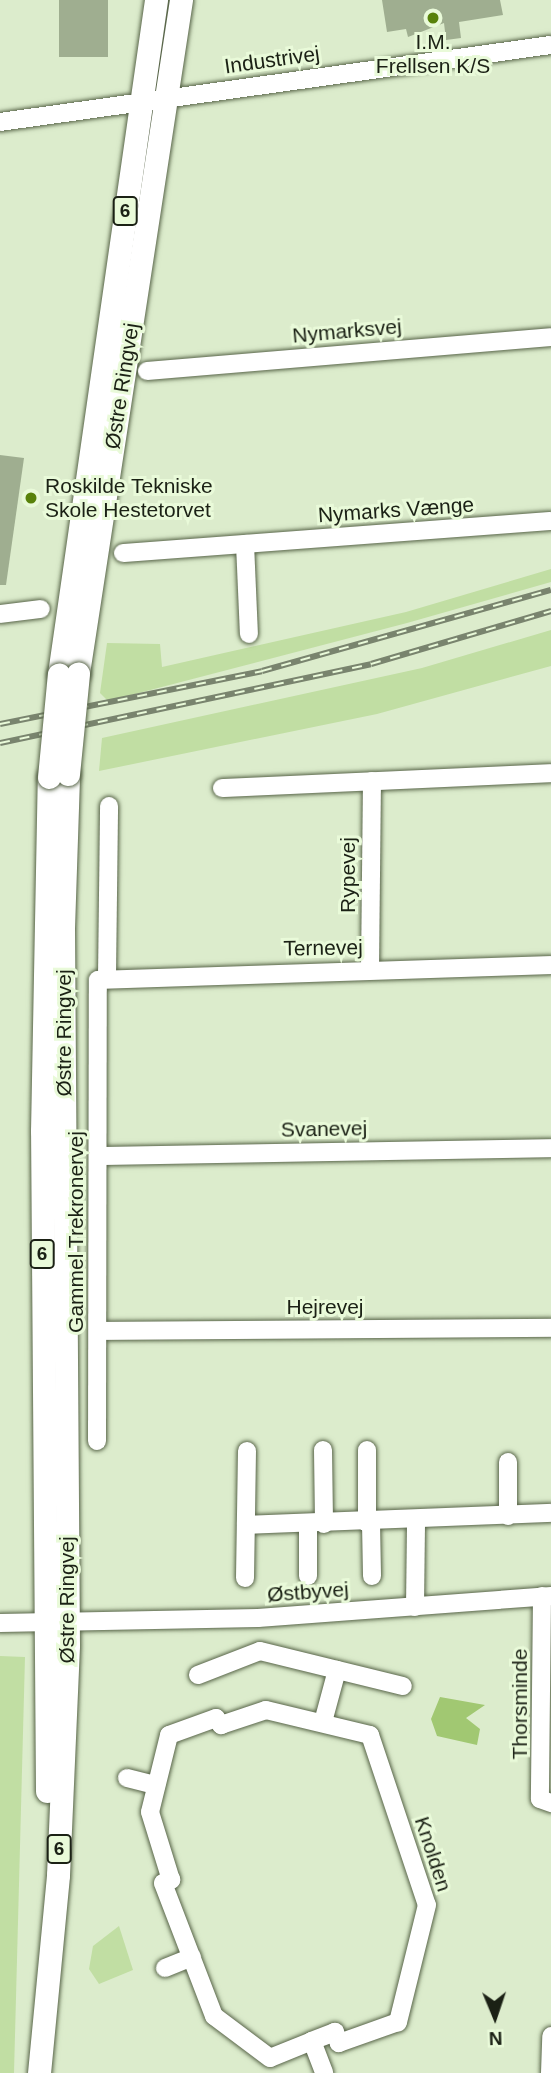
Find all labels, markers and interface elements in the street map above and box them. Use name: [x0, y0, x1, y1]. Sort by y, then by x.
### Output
marker: I.M. Frellsen K/S: [425, 10, 441, 26]
place label: I.M. Frellsen K/S: [376, 29, 490, 79]
street label: Industrivej: [223, 41, 321, 79]
road number: 6: [111, 196, 139, 226]
street label: Nymarksvej: [291, 314, 403, 348]
street label: Østre Ringvej: [100, 321, 144, 451]
place label: Roskilde Tekniske Skole Hestetorvet: [45, 473, 213, 523]
marker: Roskilde Tekniske Skole Hestetorvet: [23, 490, 39, 506]
street label: Nymarks Vænge: [317, 492, 475, 528]
street label: Rypevej: [335, 837, 361, 913]
street label: Ternevej: [283, 935, 363, 961]
street label: Østre Ringvej: [51, 969, 77, 1097]
street label: Svanevej: [281, 1116, 367, 1142]
street label: Gammel Trekronervej: [63, 1131, 89, 1333]
road number: 6: [28, 1238, 56, 1270]
street label: Hejrevej: [286, 1294, 364, 1320]
street label: Østre Ringvej: [54, 1536, 80, 1664]
street label: Østbyvej: [266, 1577, 350, 1607]
street label: Thorsminde: [507, 1649, 533, 1759]
street label: Knolden: [409, 1813, 457, 1895]
road number: 6: [45, 1834, 73, 1865]
north arrow: [460, 1982, 530, 2052]
text: N: [489, 2028, 503, 2049]

